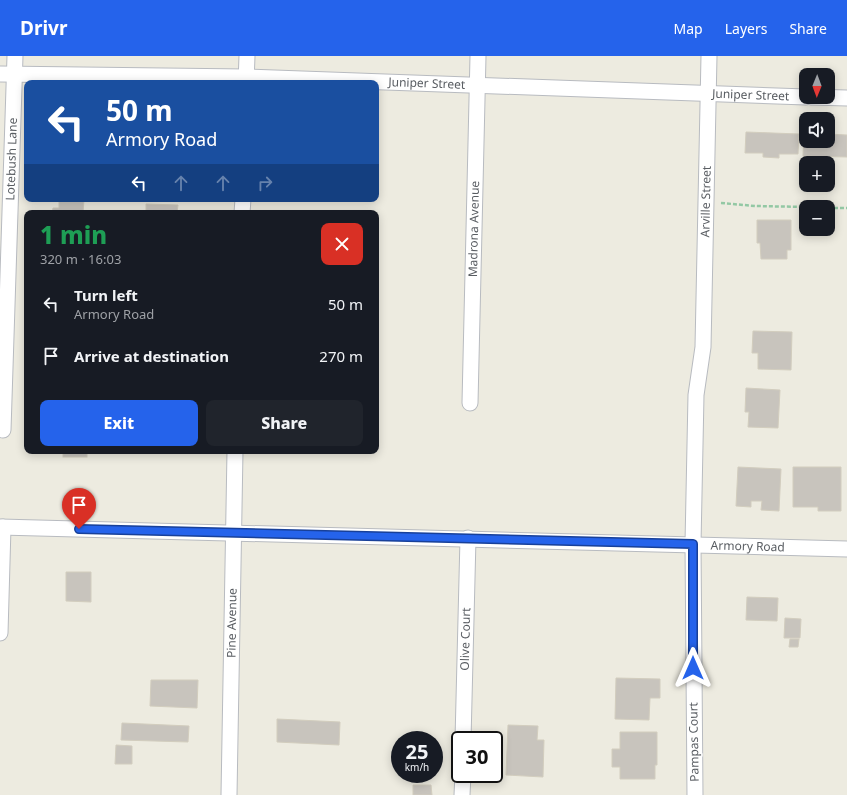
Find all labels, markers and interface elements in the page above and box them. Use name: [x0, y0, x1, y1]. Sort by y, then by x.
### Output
text: Drivr: [20, 15, 67, 41]
text: Map: [674, 19, 703, 38]
text: Layers: [725, 19, 767, 38]
text: Share: [789, 19, 827, 38]
north arrow: [799, 68, 835, 104]
map controls: [799, 68, 835, 236]
street label: Juniper Street: [387, 73, 466, 93]
street label: Juniper Street: [711, 85, 790, 104]
text: 50 m: [106, 91, 173, 129]
icon: left: [40, 96, 92, 148]
button: sound: [799, 112, 835, 148]
street label: Lotebush Lane: [1, 117, 21, 201]
text: Armory Road: [106, 127, 217, 151]
button: +: [799, 156, 835, 192]
street label: Arville Street: [696, 165, 715, 238]
icon: left: [128, 172, 150, 194]
icon: ahead: [170, 172, 192, 194]
icon: ahead: [212, 172, 234, 194]
icon: right: [254, 172, 276, 194]
street label: Madrona Avenue: [464, 180, 483, 277]
button: −: [799, 200, 835, 236]
text: 1 min: [40, 218, 107, 251]
button: close: [321, 223, 363, 265]
text: 320 m · 16:03: [40, 250, 121, 268]
text: Turn left: [74, 285, 138, 305]
icon: left: [40, 293, 62, 315]
text: 50 m: [328, 294, 363, 314]
text: Armory Road: [74, 305, 154, 323]
icon: arrive: [40, 345, 62, 367]
text: Arrive at destination: [74, 346, 229, 366]
text: 270 m: [319, 346, 363, 366]
button: Exit: [40, 400, 198, 446]
button: Share: [206, 400, 363, 446]
pin: [62, 488, 96, 529]
icon: arrive: [68, 494, 90, 516]
street label: Armory Road: [710, 536, 785, 555]
street label: Pine Avenue: [222, 588, 241, 658]
street label: Olive Court: [456, 607, 474, 671]
position arrow: [672, 647, 714, 689]
street label: Pampas Court: [684, 701, 703, 782]
speed limit sign: 30: [451, 731, 503, 783]
text: 25: [406, 738, 428, 765]
text: km/h: [405, 760, 429, 774]

